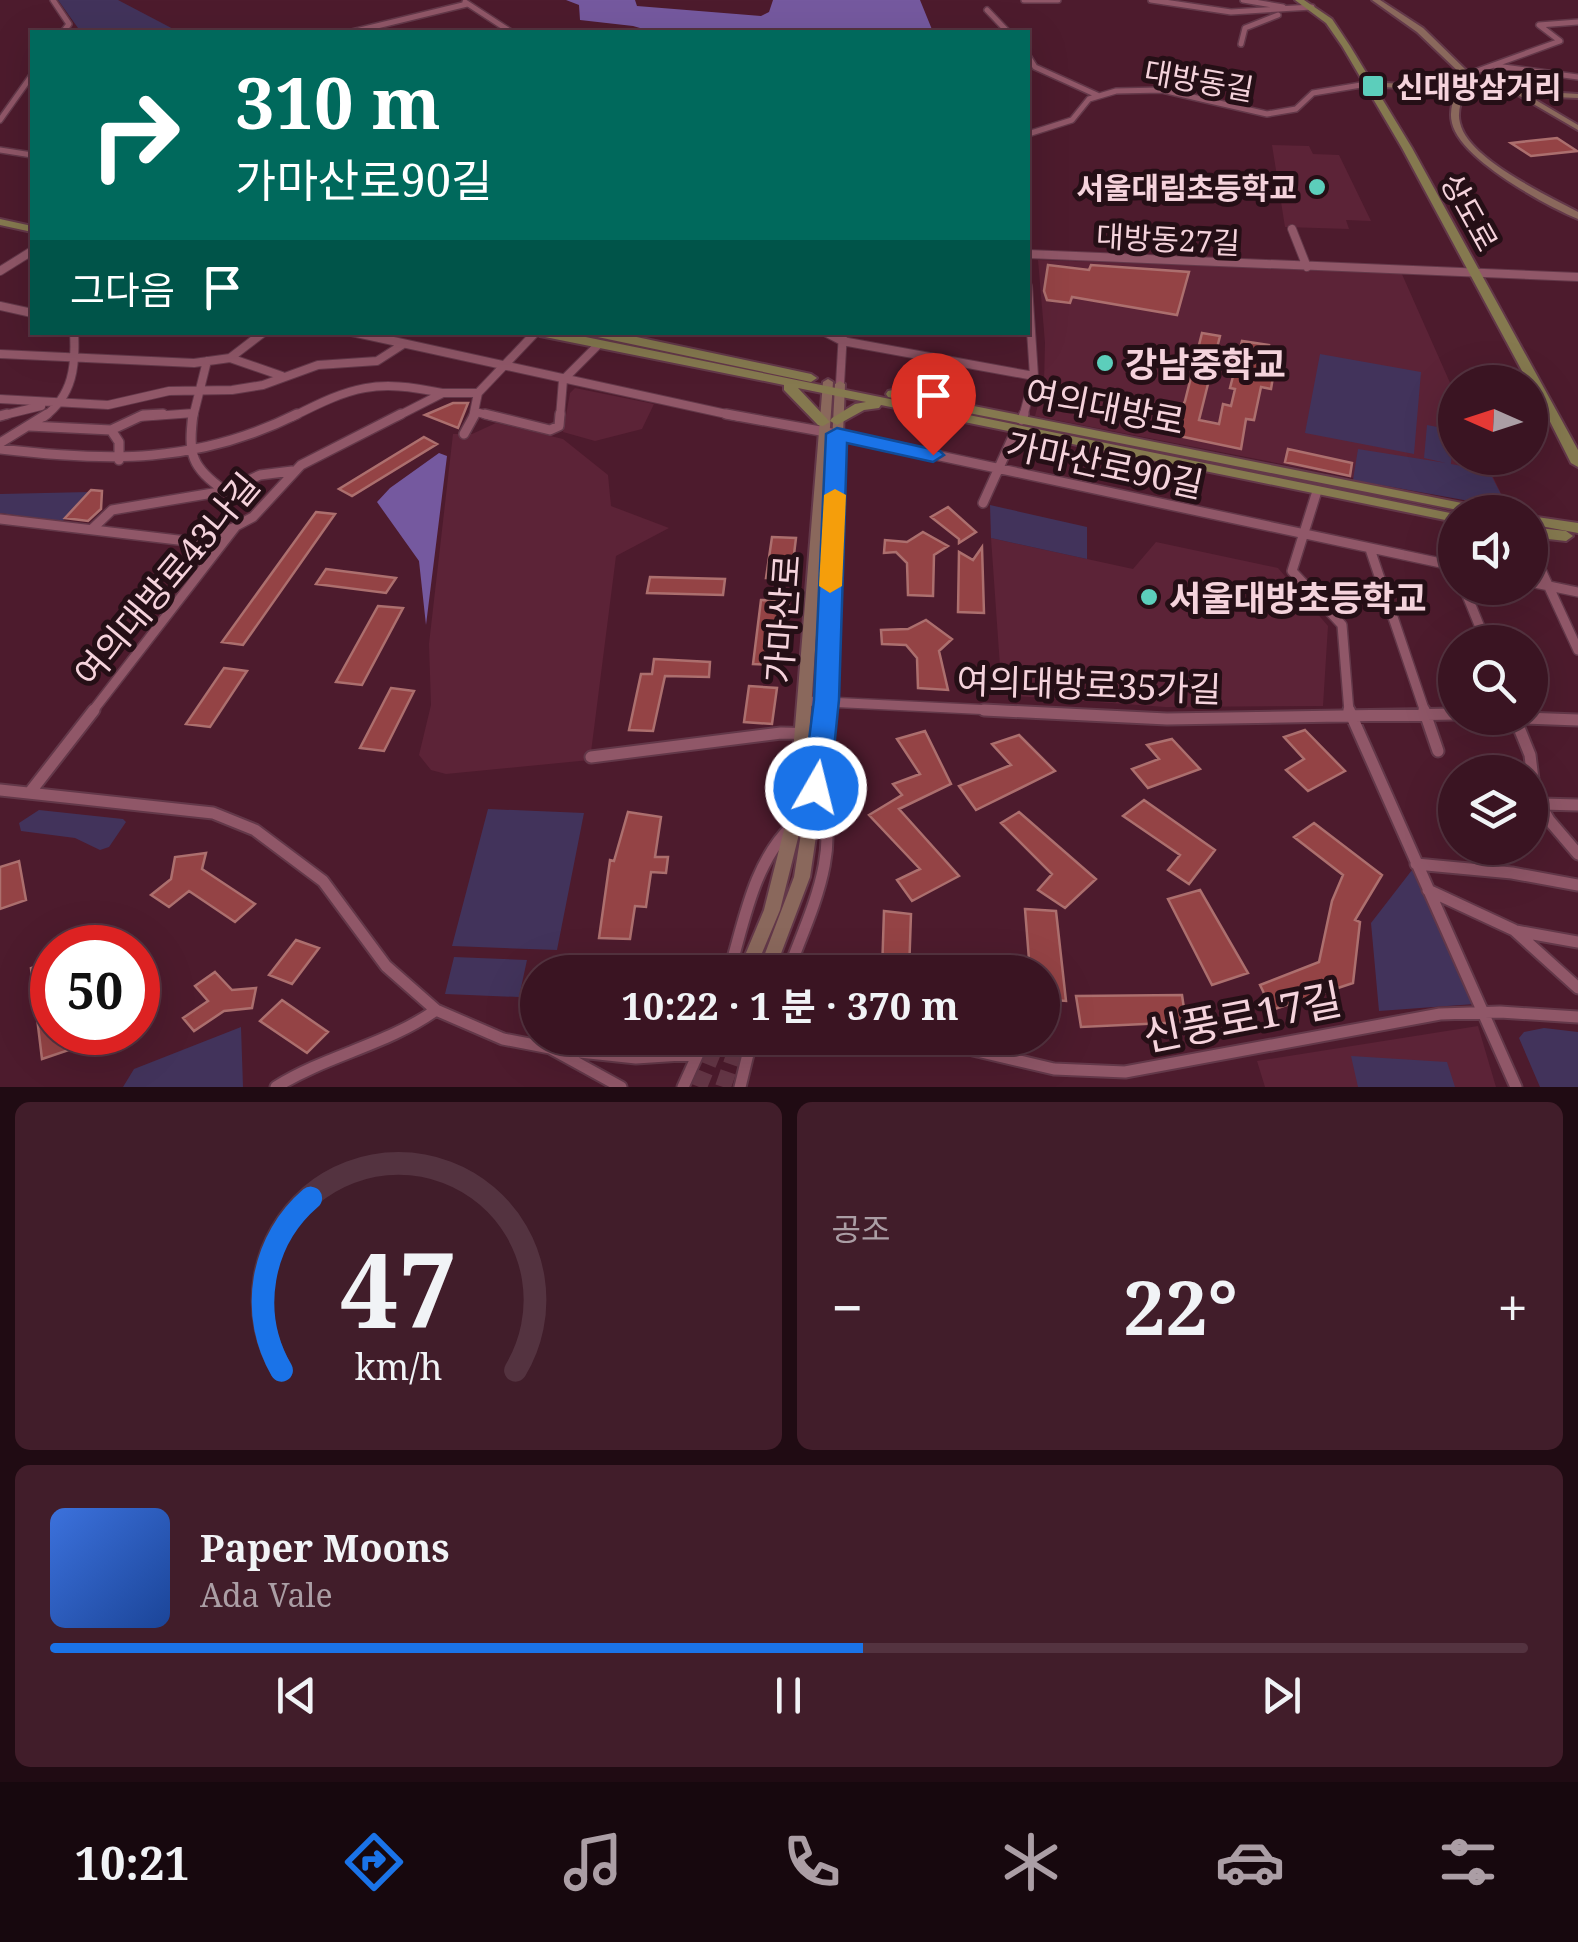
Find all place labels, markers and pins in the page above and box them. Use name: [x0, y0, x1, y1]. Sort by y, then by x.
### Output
place label: 신대방삼거리: [1396, 66, 1562, 107]
marker: 신대방삼거리: [1360, 73, 1386, 99]
place label: 서울대림초등학교: [1076, 167, 1297, 208]
marker: 서울대림초등학교: [1306, 176, 1328, 198]
place label: 강남중학교: [1125, 340, 1286, 387]
marker: 강남중학교: [1094, 352, 1116, 374]
pin: [891, 353, 976, 456]
place label: 서울대방초등학교: [1169, 574, 1427, 621]
marker: 서울대방초등학교: [1138, 586, 1160, 608]

